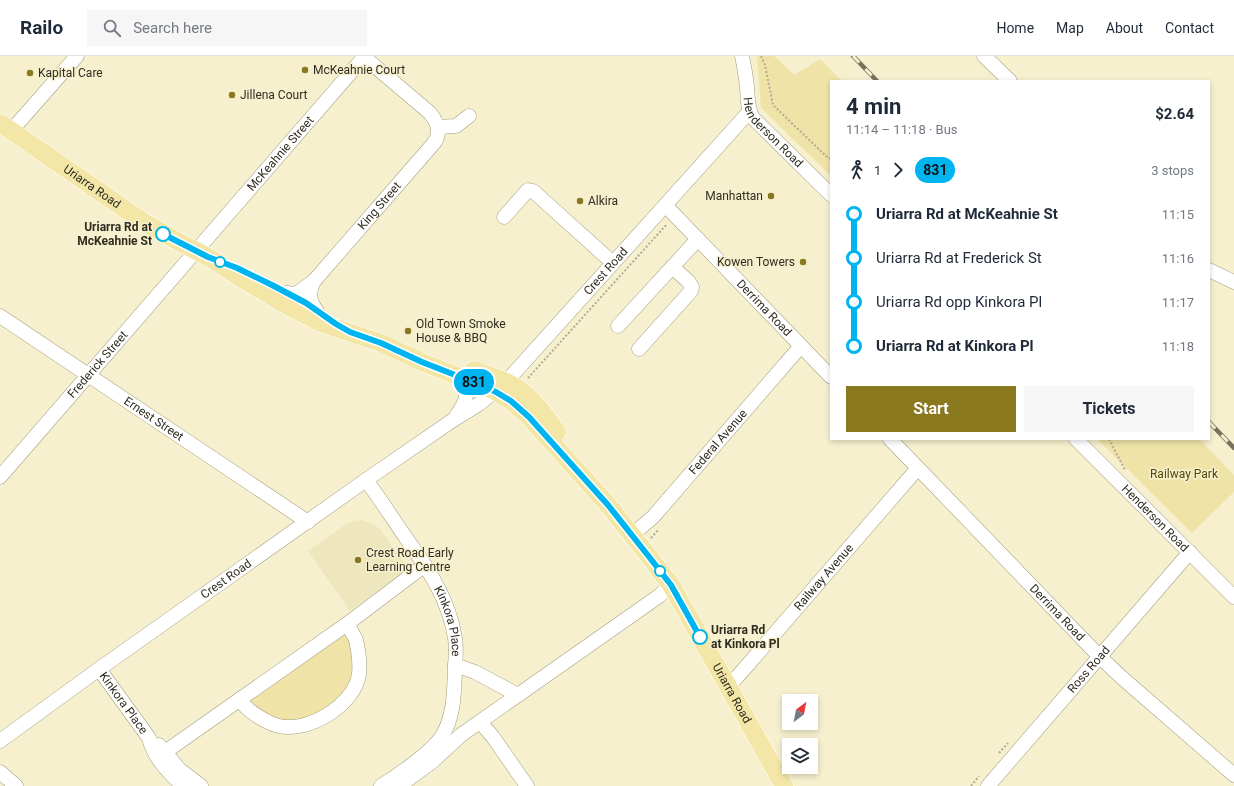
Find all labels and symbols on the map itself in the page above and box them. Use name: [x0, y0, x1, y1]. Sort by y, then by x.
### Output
place label: McKeahnie Court: [313, 63, 405, 77]
marker: McKeahnie Court: [300, 65, 310, 75]
place label: Kapital Care: [38, 66, 103, 80]
marker: Kapital Care: [25, 68, 35, 78]
place label: Jillena Court: [240, 88, 307, 102]
marker: Jillena Court: [227, 90, 237, 100]
street label: Henderson Road: [741, 96, 806, 170]
street label: McKeahnie Street: [244, 113, 317, 194]
street label: Uriarra Road: [61, 162, 123, 211]
street label: King Street: [355, 179, 404, 232]
place label: Manhattan: [705, 189, 763, 203]
marker: Manhattan: [766, 191, 776, 201]
place label: Alkira: [588, 194, 618, 208]
marker: Alkira: [575, 196, 585, 206]
place label: Uriarra Rd at McKeahnie St: [77, 220, 152, 248]
marker: Uriarra Rd at McKeahnie St: [155, 226, 171, 242]
street label: Crest Road: [581, 245, 631, 298]
place label: Kowen Towers: [717, 255, 795, 269]
unlabelled marker: [214, 256, 226, 268]
marker: Kowen Towers: [798, 257, 808, 267]
street label: Derrima Road: [734, 277, 795, 339]
place label: Old Town Smoke House & BBQ: [416, 317, 506, 345]
marker: Old Town Smoke House & BBQ: [403, 326, 413, 336]
street label: Frederick Street: [65, 328, 130, 401]
line badge: 831: [451, 369, 497, 395]
street label: Ernest Street: [121, 394, 186, 444]
street label: Federal Avenue: [686, 406, 750, 477]
park label: Railway Park: [1150, 467, 1219, 481]
street label: Henderson Road: [1119, 482, 1192, 555]
street label: Railway Avenue: [791, 541, 856, 613]
place label: Crest Road Early Learning Centre: [366, 546, 454, 574]
marker: Crest Road Early Learning Centre: [353, 555, 363, 565]
street label: Crest Road: [198, 556, 254, 602]
unlabelled marker: [654, 565, 666, 577]
street label: Derrima Road: [1027, 581, 1088, 644]
street label: Kinkora Place: [431, 584, 463, 657]
place label: Uriarra Rd at Kinkora Pl: [711, 623, 780, 651]
marker: Uriarra Rd at Kinkora Pl: [692, 629, 708, 645]
street label: Ross Road: [1065, 643, 1113, 696]
street label: Uriarra Road: [710, 661, 754, 726]
street label: Kinkora Place: [97, 669, 151, 737]
north arrow: [782, 694, 818, 730]

